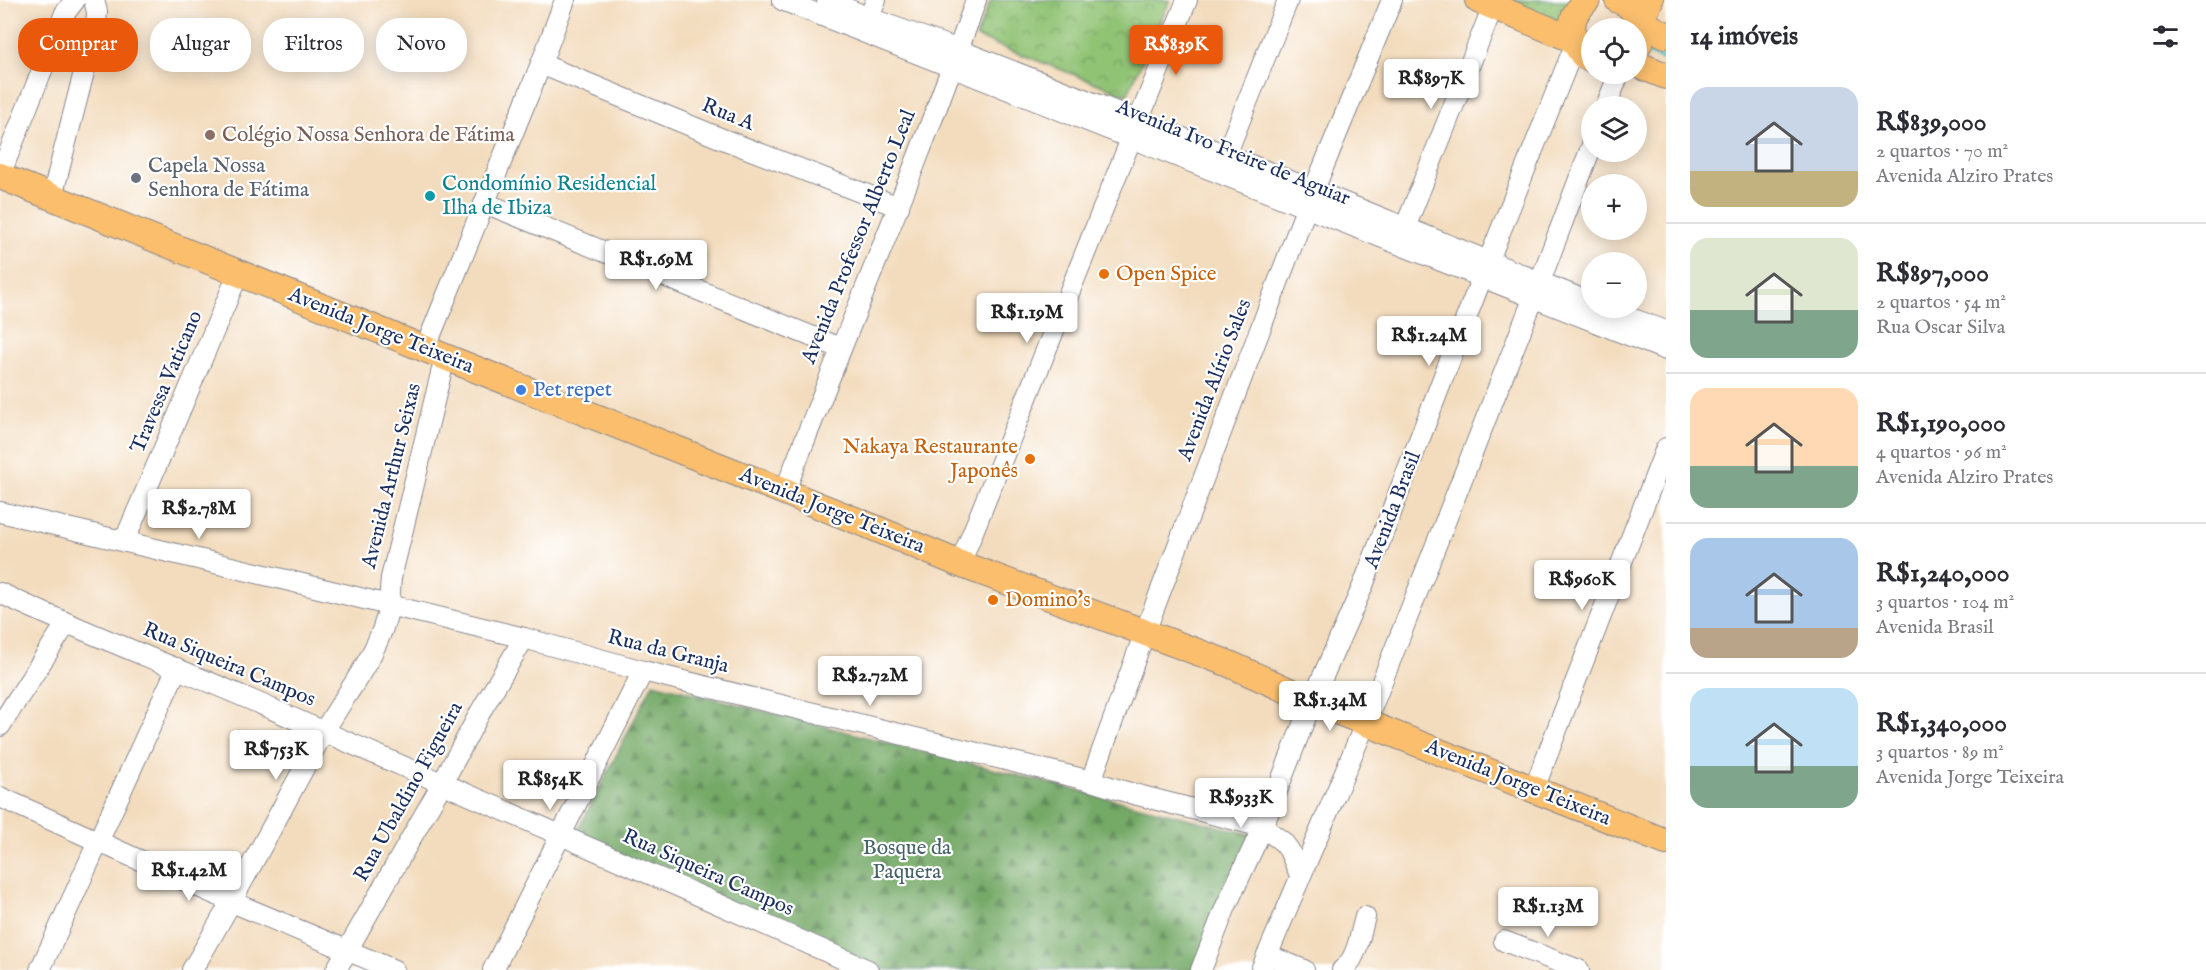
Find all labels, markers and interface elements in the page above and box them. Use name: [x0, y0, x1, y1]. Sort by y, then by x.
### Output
chip: Comprar: [18, 18, 138, 72]
chip: Alugar: [150, 18, 251, 72]
chip: Filtros: [263, 18, 364, 72]
chip: Novo: [376, 18, 467, 72]
map controls: [1581, 18, 1647, 318]
button: locate: [1581, 18, 1647, 84]
text: 14 imóveis: [1690, 20, 1798, 53]
icon: filters: [2149, 20, 2182, 53]
pin: R$839K: [1127, 25, 1225, 76]
text: R$839K: [1144, 32, 1208, 57]
pin: R$897K: [1382, 59, 1480, 110]
text: R$897K: [1398, 66, 1464, 91]
street label: Rua A: [698, 92, 759, 138]
street label: Avenida Ivo Freire de Aguiar: [1111, 93, 1354, 212]
button: layers: [1581, 96, 1647, 162]
street label: Avenida Professor Alberto Leal: [795, 106, 923, 369]
text: R$839,000: [1876, 106, 1987, 139]
icon: home: [1738, 111, 1810, 183]
place label: Colégio Nossa Senhora de Fátima: [222, 122, 516, 149]
marker: Colégio Nossa Senhora de Fátima: [203, 128, 217, 142]
text: 2 quartos · 70 m²: [1876, 139, 2008, 164]
place label: Capela Nossa Senhora de Fátima: [148, 153, 310, 204]
text: Avenida Alziro Prates: [1876, 164, 2053, 189]
marker: Capela Nossa Senhora de Fátima: [129, 171, 143, 185]
place label: Condomínio Residencial Ilha de Ibiza: [442, 171, 657, 222]
button: +: [1581, 174, 1647, 240]
marker: Condomínio Residencial Ilha de Ibiza: [423, 189, 437, 203]
pin: R$1.69M: [601, 240, 711, 291]
text: R$1.69M: [619, 247, 693, 272]
button: −: [1581, 252, 1647, 318]
text: R$897,000: [1876, 257, 1989, 290]
place label: Open Spice: [1116, 261, 1217, 288]
icon: home: [1738, 262, 1810, 334]
marker: Open Spice: [1097, 267, 1111, 281]
street label: Avenida Jorge Teixeira: [283, 281, 479, 381]
text: 2 quartos · 54 m²: [1876, 290, 2006, 315]
pin: R$1.19M: [972, 293, 1082, 344]
street label: Avenida Alírio Sales: [1171, 295, 1258, 466]
text: R$1.19M: [991, 300, 1063, 325]
street label: Travessa Vaticano: [125, 307, 209, 457]
text: Rua Oscar Silva: [1876, 315, 2005, 340]
pin: R$1.24M: [1374, 316, 1484, 367]
text: R$1.24M: [1391, 323, 1467, 348]
place label: Pet repet: [533, 377, 612, 404]
street label: Avenida Arthur Seixas: [356, 380, 428, 573]
marker: Pet repet: [514, 383, 528, 397]
text: R$1,190,000: [1876, 407, 2006, 440]
icon: home: [1738, 412, 1810, 484]
place label: Nakaya Restaurante Japonês: [843, 434, 1018, 485]
text: 4 quartos · 96 m²: [1876, 440, 2007, 465]
street label: Avenida Brasil: [1358, 447, 1428, 573]
marker: Nakaya Restaurante Japonês: [1023, 452, 1037, 466]
street label: Avenida Jorge Teixeira: [734, 461, 930, 561]
text: Avenida Alziro Prates: [1876, 465, 2053, 490]
pin: R$2.78M: [144, 489, 254, 540]
text: R$2.78M: [162, 496, 236, 521]
text: R$1,240,000: [1876, 557, 2010, 590]
pin: R$960K: [1533, 560, 1631, 611]
icon: home: [1738, 562, 1810, 634]
text: R$960K: [1548, 567, 1616, 592]
place label: Domino's: [1005, 587, 1091, 614]
text: 3 quartos · 104 m²: [1876, 590, 2014, 615]
marker: Domino's: [986, 593, 1000, 607]
text: Avenida Brasil: [1876, 615, 1994, 640]
street label: Rua Siqueira Campos: [139, 616, 319, 714]
street label: Rua da Granja: [605, 624, 732, 680]
pin: R$2.72M: [815, 656, 925, 707]
text: R$2.72M: [832, 663, 908, 688]
pin: R$1.34M: [1275, 681, 1385, 732]
text: R$1.34M: [1293, 688, 1367, 713]
street label: Rua Ubaldino Figueira: [348, 696, 470, 887]
text: R$1,340,000: [1876, 707, 2007, 740]
icon: home: [1738, 712, 1810, 784]
pin: R$753K: [227, 730, 325, 781]
street label: Avenida Jorge Teixeira: [1420, 733, 1616, 833]
text: R$753K: [244, 737, 308, 762]
text: 3 quartos · 89 m²: [1876, 740, 2004, 765]
pin: R$854K: [501, 760, 599, 811]
text: Avenida Jorge Teixeira: [1876, 765, 2064, 790]
text: R$854K: [517, 767, 583, 792]
pin: R$933K: [1192, 778, 1290, 829]
text: R$933K: [1209, 785, 1273, 810]
street label: Rua Siqueira Campos: [618, 823, 798, 923]
park label: Bosque da Paquera: [863, 835, 952, 886]
pin: R$1.42M: [134, 851, 244, 902]
text: R$1.42M: [151, 858, 227, 883]
pin: R$1.13M: [1493, 887, 1603, 938]
text: R$1.13M: [1512, 894, 1584, 919]

